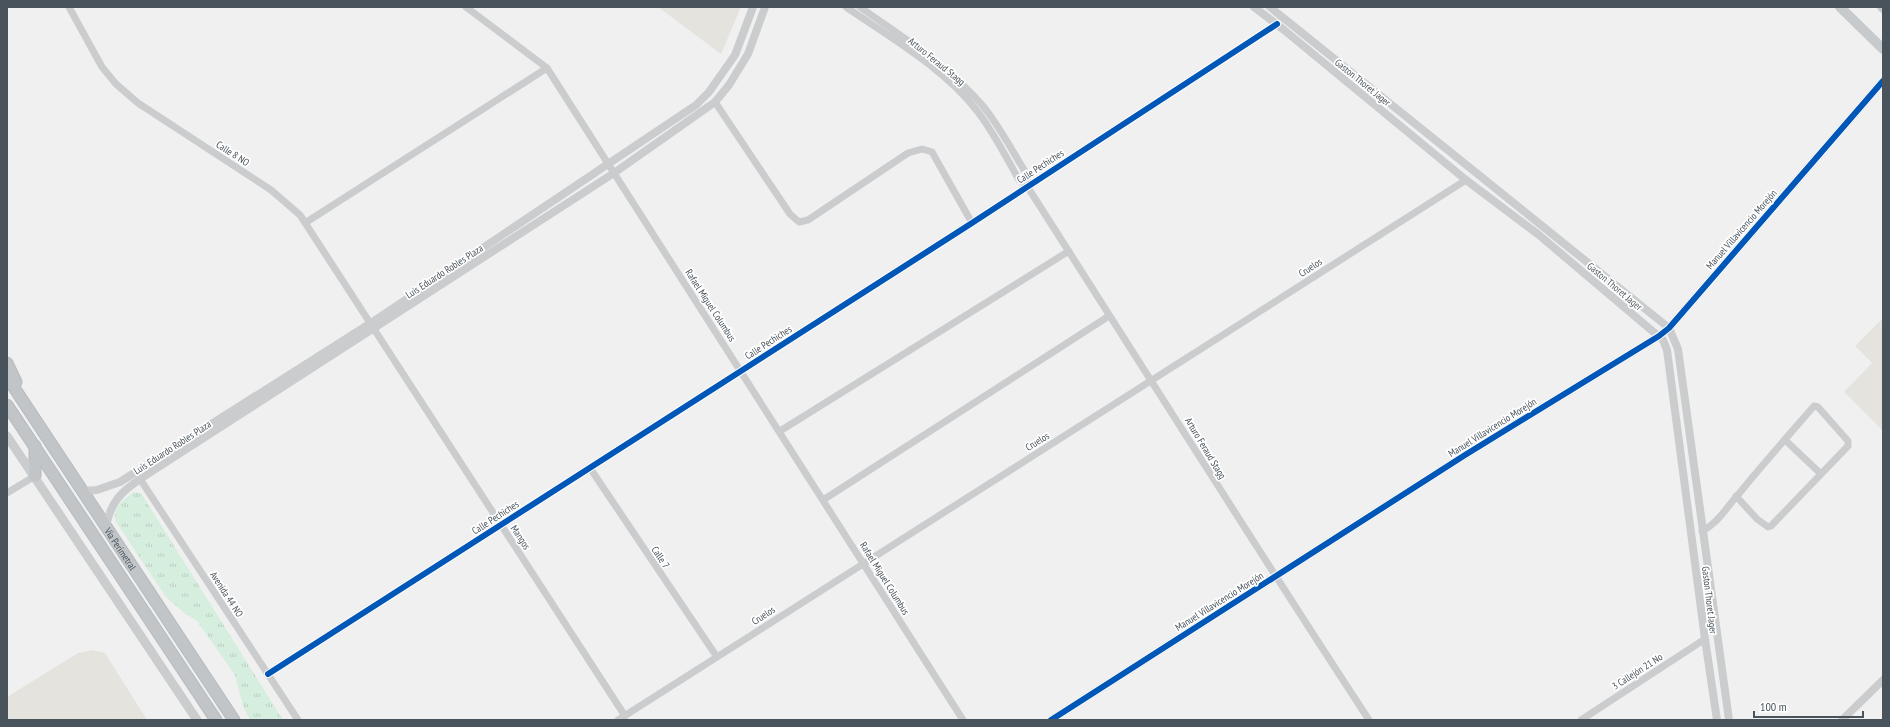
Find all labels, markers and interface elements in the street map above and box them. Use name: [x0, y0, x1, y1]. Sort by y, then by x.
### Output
street label: Arturo Feraud Stagg: [906, 34, 968, 88]
street label: Gaston Thoret Jager: [1332, 56, 1393, 109]
street label: Calle 8 NO: [214, 138, 252, 169]
street label: Calle Pechiches: [1014, 146, 1067, 186]
street label: Manuel Villavicencio Morejón: [1703, 187, 1780, 272]
street label: Luis Eduardo Robles Plaza: [403, 241, 486, 301]
street label: Cruelos: [1296, 255, 1325, 280]
street label: Gaston Thoret Jager: [1584, 260, 1645, 313]
street label: Rafael Miguel Columbus: [682, 267, 739, 344]
street label: Calle Pechiches: [742, 322, 795, 362]
street label: Manuel Villavicencio Morejón: [1446, 395, 1539, 460]
street label: Arturo Feraud Stagg: [1182, 415, 1229, 481]
street label: Luis Eduardo Robles Plaza: [131, 417, 214, 477]
street label: Cruelos: [1023, 429, 1052, 454]
street label: Calle Pechiches: [469, 497, 522, 537]
street label: Mangos: [508, 523, 534, 553]
street label: Vía Perimetral: [101, 524, 139, 573]
street label: Rafael Miguel Columbus: [857, 539, 913, 618]
street label: Calle 7: [649, 544, 673, 571]
street label: Gaston Thoret Jager: [1699, 565, 1720, 635]
street label: Avenida 44 NO: [207, 569, 246, 620]
street label: Manuel Villavicencio Morejón: [1173, 569, 1266, 634]
street label: Cruelos: [749, 603, 778, 628]
street label: 3 Callejón 21 No: [1610, 650, 1665, 693]
scale bar: [1754, 693, 1863, 719]
text: 100 m: [1760, 699, 1787, 714]

